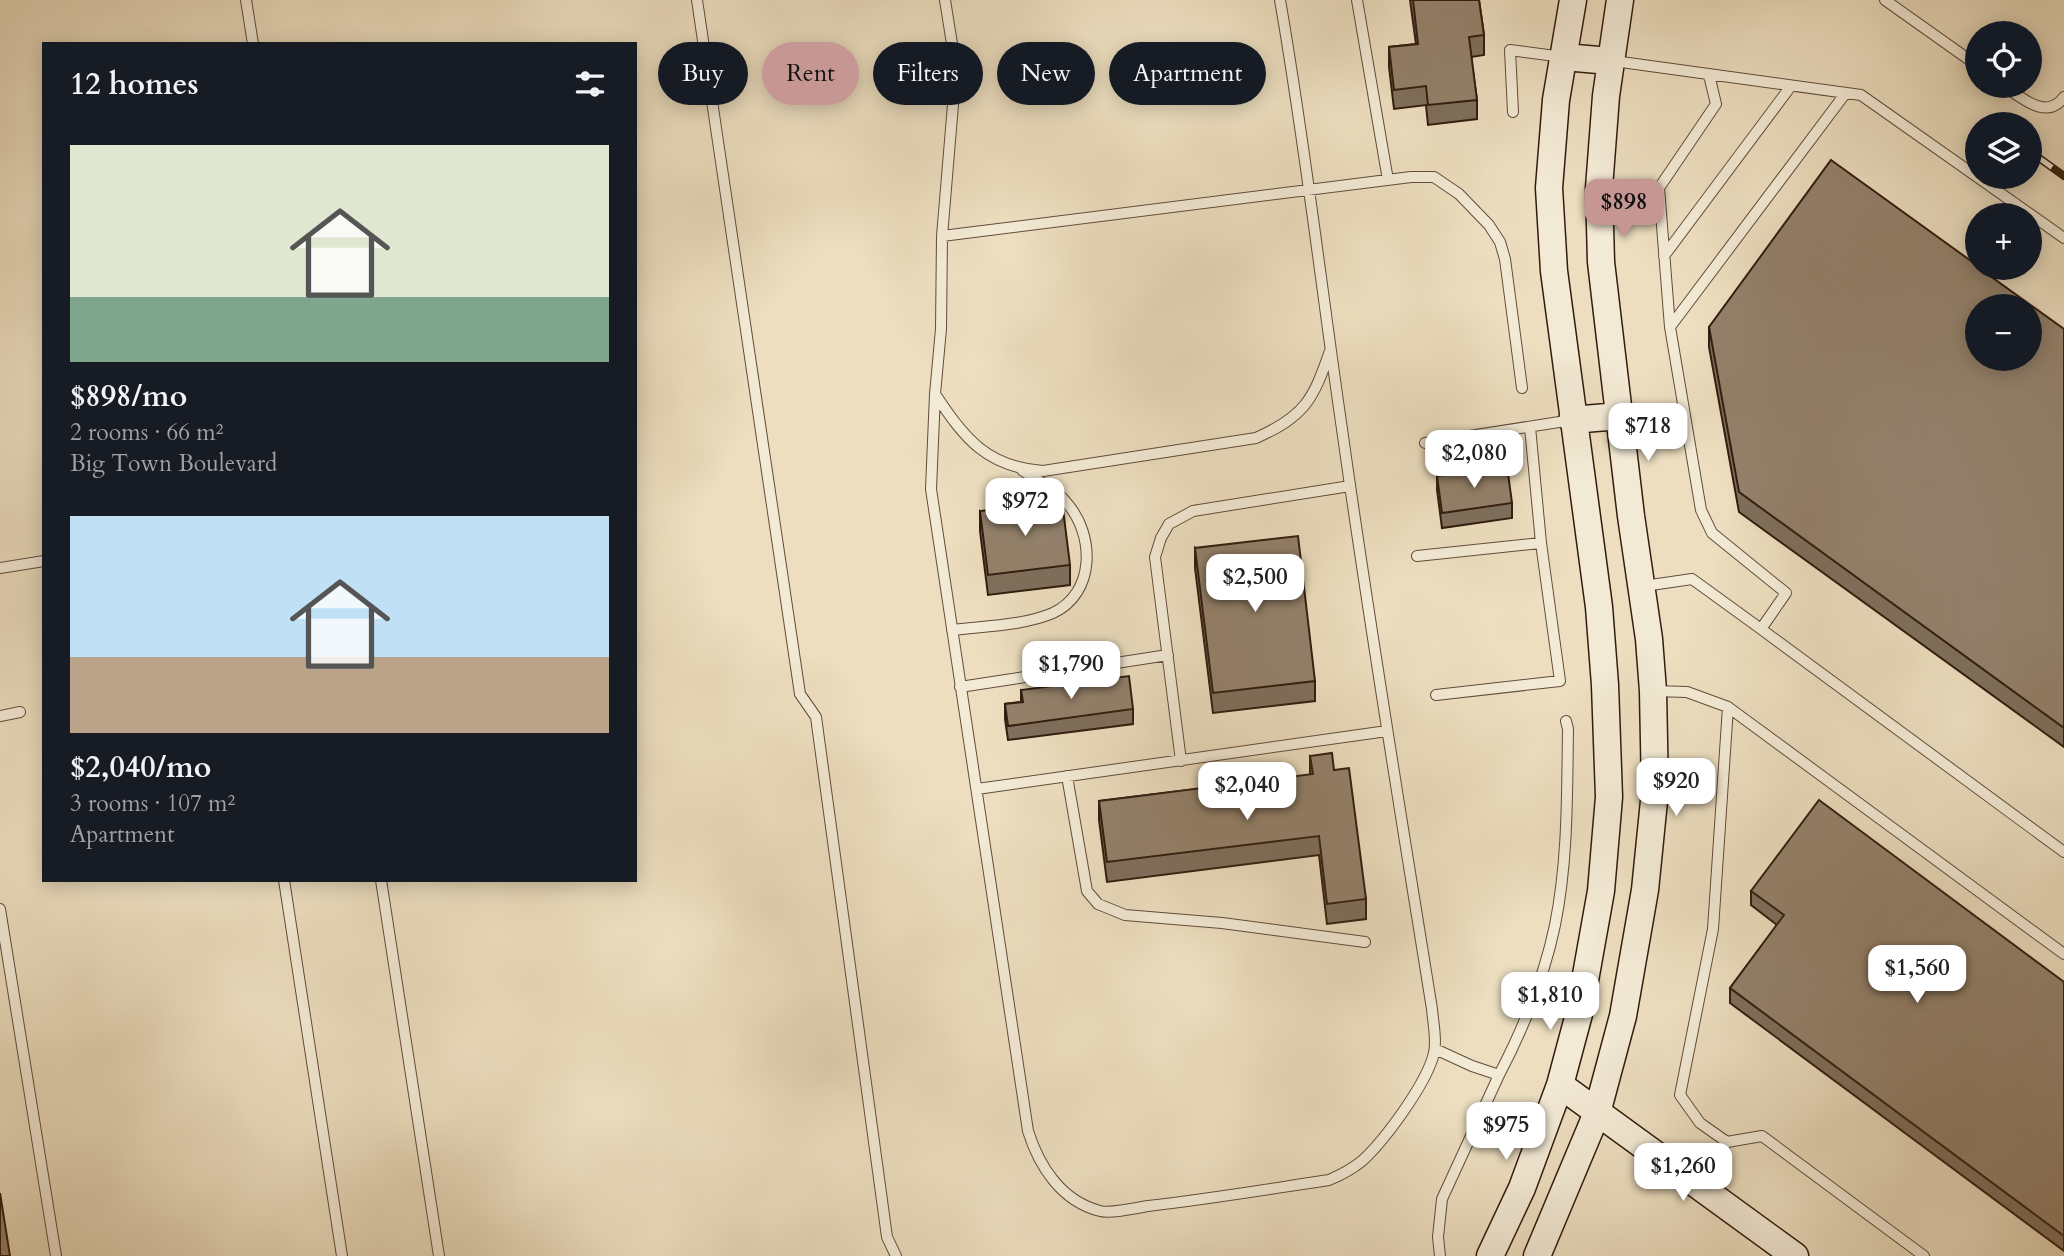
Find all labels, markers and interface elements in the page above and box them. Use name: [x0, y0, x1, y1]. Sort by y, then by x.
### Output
map controls: [1965, 21, 2042, 371]
button: locate: [1965, 21, 2042, 98]
chip: Buy: [658, 42, 748, 105]
chip: Rent: [762, 42, 859, 105]
chip: Filters: [873, 42, 983, 105]
chip: New: [997, 42, 1095, 105]
chip: Apartment: [1109, 42, 1266, 105]
text: 12 homes: [70, 64, 199, 105]
icon: filters: [571, 65, 609, 103]
button: layers: [1965, 112, 2042, 189]
pin: $898: [1583, 180, 1665, 239]
text: $898: [1600, 186, 1648, 217]
icon: home: [277, 190, 403, 316]
button: +: [1965, 203, 2042, 280]
button: −: [1965, 294, 2042, 371]
text: $898/mo: [70, 376, 187, 417]
pin: $718: [1607, 404, 1689, 463]
text: $718: [1624, 410, 1672, 441]
text: 2 rooms · 66 m²: [70, 417, 223, 448]
pin: $2,080: [1417, 430, 1531, 490]
text: $2,080: [1441, 437, 1507, 468]
text: Big Town Boulevard: [70, 448, 277, 479]
pin: $972: [984, 478, 1066, 538]
text: $972: [1001, 485, 1049, 516]
pin: $2,500: [1198, 554, 1312, 614]
icon: home: [277, 561, 403, 687]
text: $2,500: [1222, 561, 1288, 592]
pin: $1,790: [1014, 642, 1128, 701]
text: $1,790: [1038, 648, 1104, 679]
text: $2,040/mo: [70, 747, 211, 788]
pin: $920: [1635, 758, 1717, 818]
pin: $2,040: [1190, 762, 1304, 822]
text: $920: [1652, 765, 1700, 796]
text: $2,040: [1214, 769, 1280, 800]
text: 3 rooms · 107 m²: [70, 788, 235, 819]
text: Apartment: [70, 819, 174, 850]
pin: $1,560: [1860, 946, 1974, 1005]
text: $1,560: [1884, 952, 1950, 983]
pin: $1,810: [1493, 972, 1607, 1032]
text: $1,810: [1517, 979, 1583, 1010]
pin: $975: [1465, 1102, 1547, 1162]
text: $975: [1482, 1109, 1530, 1140]
pin: $1,260: [1626, 1144, 1740, 1203]
text: $1,260: [1650, 1150, 1716, 1181]

